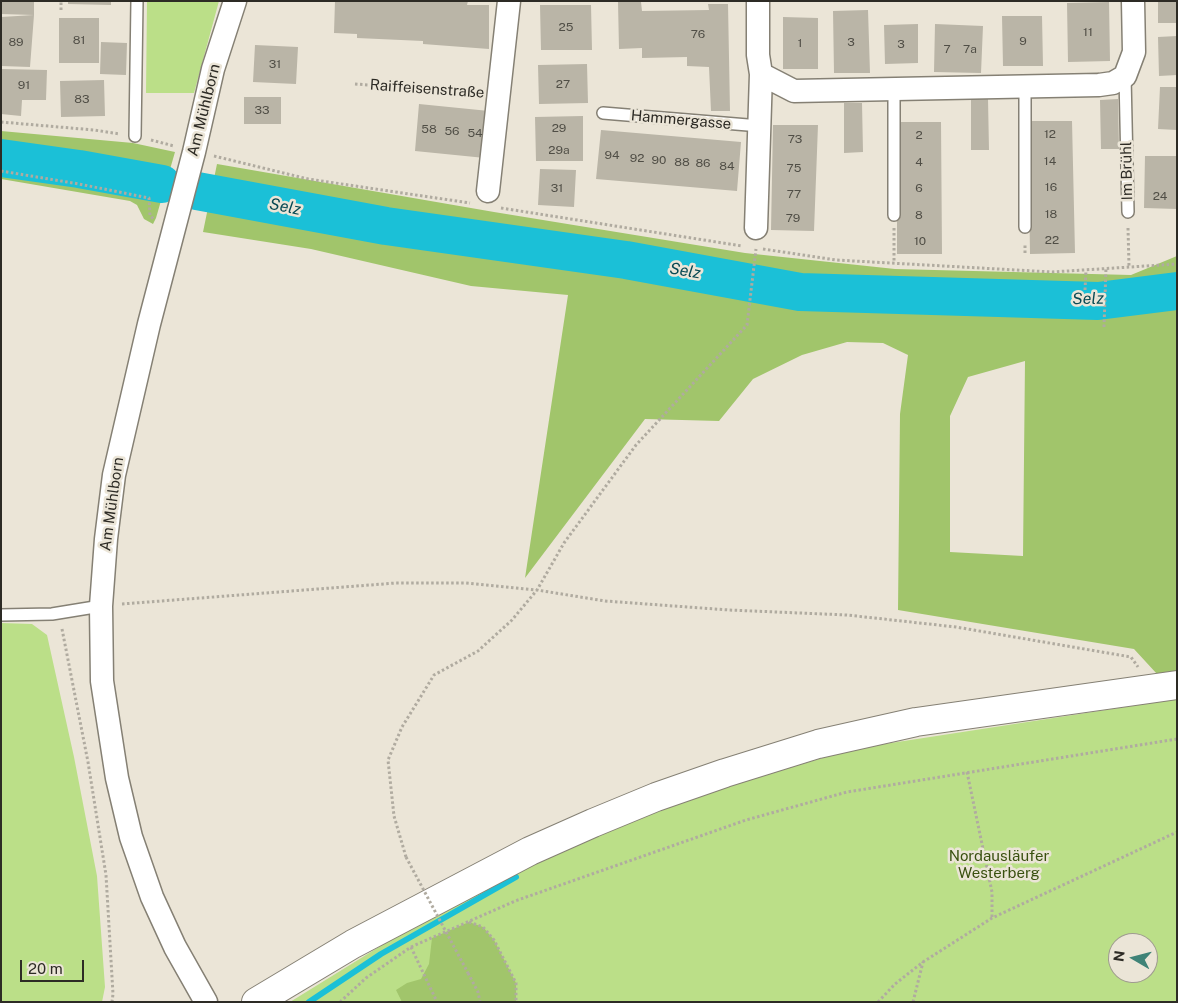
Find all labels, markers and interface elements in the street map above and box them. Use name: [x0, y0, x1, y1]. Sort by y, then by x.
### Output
house number: 25: [559, 20, 573, 34]
house number: 11: [1083, 25, 1093, 39]
house number: 76: [691, 27, 705, 41]
house number: 81: [73, 33, 85, 47]
house number: 9: [1019, 34, 1027, 48]
house number: 89: [8, 35, 24, 49]
house number: 3: [847, 35, 855, 49]
house number: 1: [798, 36, 802, 50]
house number: 3: [897, 37, 905, 51]
house number: 7: [943, 42, 951, 56]
house number: 7a: [963, 42, 977, 56]
house number: 31: [269, 57, 281, 71]
street label: Am Mühlborn: [184, 62, 224, 158]
street label: Raiffeisenstraße: [369, 76, 485, 102]
house number: 27: [556, 77, 570, 91]
house number: 91: [18, 78, 30, 92]
house number: 83: [74, 92, 90, 106]
house number: 33: [254, 103, 270, 117]
street label: Hammergasse: [630, 107, 732, 133]
house number: 29: [552, 121, 566, 135]
house number: 58: [421, 122, 437, 136]
house number: 56: [444, 124, 460, 138]
house number: 54: [467, 126, 483, 140]
house number: 12: [1044, 127, 1056, 141]
house number: 2: [915, 128, 923, 142]
house number: 73: [788, 132, 802, 146]
street label: Im Brühl: [1117, 141, 1137, 201]
house number: 29a: [548, 143, 570, 157]
house number: 94: [604, 148, 620, 162]
house number: 92: [630, 151, 644, 165]
house number: 90: [652, 153, 666, 167]
house number: 14: [1044, 154, 1056, 168]
house number: 88: [674, 155, 690, 169]
house number: 4: [915, 155, 923, 169]
house number: 86: [695, 156, 711, 170]
house number: 84: [719, 159, 735, 173]
house number: 75: [787, 161, 801, 175]
house number: 16: [1045, 180, 1057, 194]
house number: 31: [551, 181, 563, 195]
house number: 6: [915, 181, 923, 195]
house number: 77: [787, 187, 801, 201]
house number: 24: [1153, 189, 1167, 203]
water label: Selz: [268, 195, 302, 219]
house number: 18: [1045, 207, 1057, 221]
house number: 8: [915, 208, 923, 222]
house number: 79: [786, 211, 800, 225]
house number: 22: [1045, 233, 1059, 247]
house number: 10: [914, 234, 926, 248]
water label: Selz: [668, 259, 702, 283]
water label: Selz: [1072, 289, 1104, 309]
street label: Am Mühlborn: [97, 456, 127, 552]
park label: Nordausläufer Westerberg: [949, 847, 1049, 882]
north arrow: [1108, 933, 1158, 983]
scale bar: [22, 950, 86, 982]
text: N: [1110, 950, 1128, 963]
text: 20 m: [28, 960, 63, 977]

